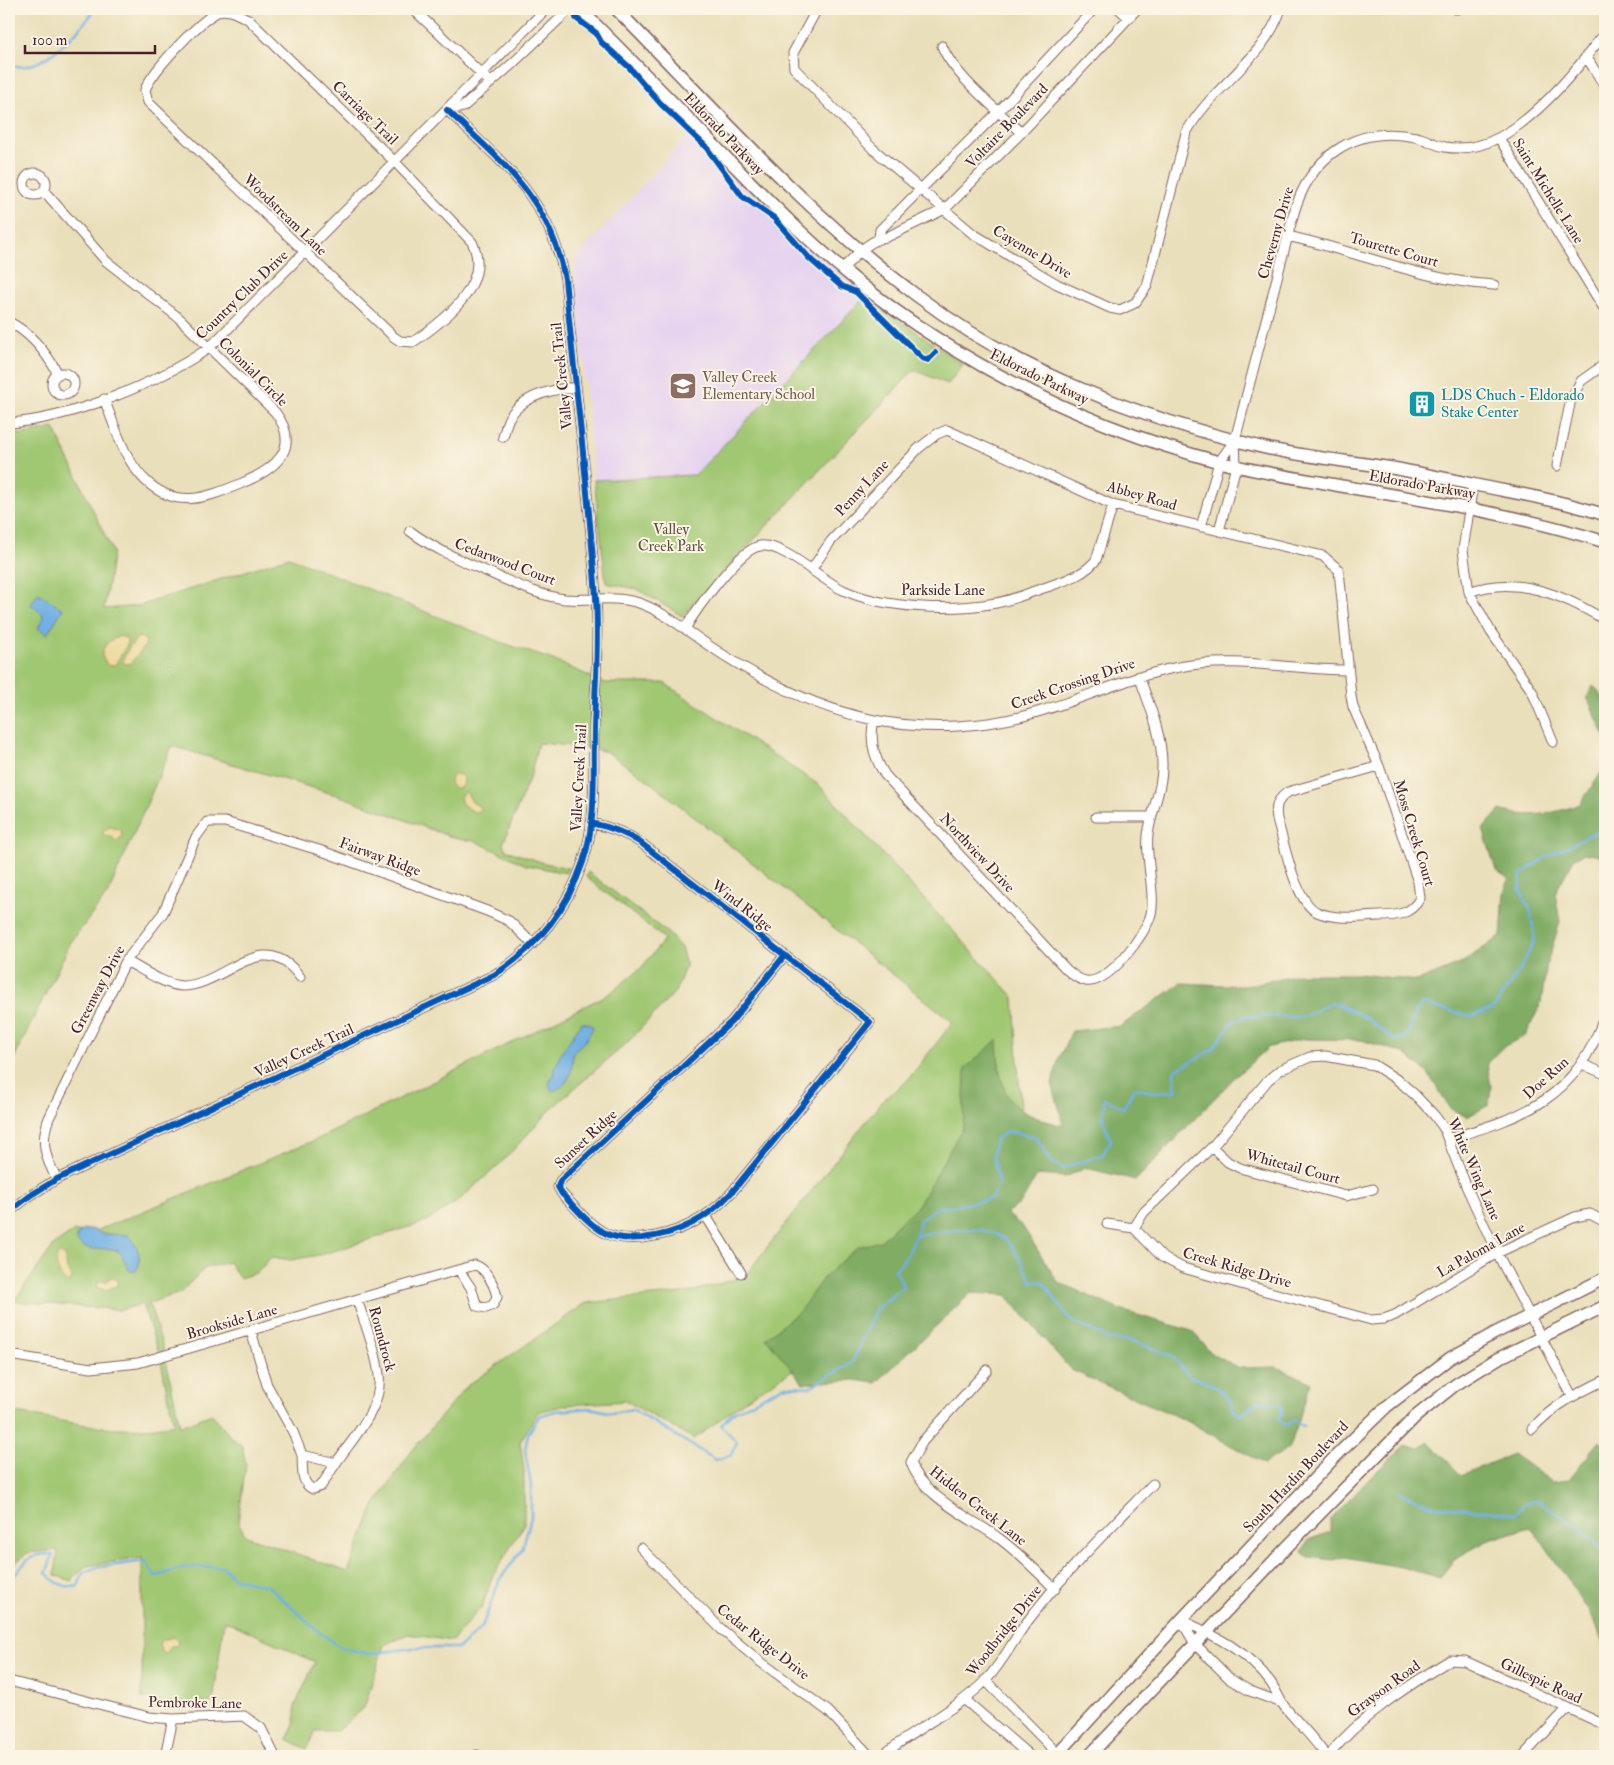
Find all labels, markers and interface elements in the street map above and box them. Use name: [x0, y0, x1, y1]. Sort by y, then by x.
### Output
scale bar: [25, 22, 155, 54]
text: 100 m: [32, 31, 68, 50]
street label: Carriage Trail: [328, 77, 402, 149]
street label: Voltaire Boulevard: [962, 79, 1053, 172]
street label: Eldorado Parkway: [680, 89, 769, 180]
street label: Saint Michelle Lane: [1508, 135, 1588, 247]
street label: Woodstream Lane: [238, 169, 331, 260]
street label: Cheverny Drive: [1254, 185, 1298, 281]
street label: Cayenne Drive: [989, 221, 1075, 283]
street label: Tourette Court: [1347, 228, 1441, 272]
street label: Country Club Drive: [192, 246, 292, 344]
street label: Valley Creek Trail: [547, 321, 577, 430]
street label: Colonial Circle: [214, 333, 292, 411]
street label: Eldorado Parkway: [986, 345, 1092, 409]
place label: Valley Creek Elementary School: [702, 368, 815, 404]
school or university icon: Valley Creek Elementary School: [668, 371, 698, 401]
place label: LDS Chuch - Eldorado Stake Center: [1441, 386, 1584, 422]
building icon: LDS Chuch - Eldorado Stake Center: [1407, 389, 1437, 419]
street label: Penny Lane: [831, 456, 893, 520]
street label: Eldorado Parkway: [1367, 466, 1477, 504]
street label: Abbey Road: [1104, 477, 1180, 515]
park label: Valley Creek Park: [638, 520, 704, 556]
street label: Cedarwood Court: [452, 534, 558, 590]
street label: Parkside Lane: [901, 581, 985, 600]
street label: Creek Crossing Drive: [1009, 654, 1137, 714]
street label: Valley Creek Trail: [567, 724, 591, 832]
street label: Moss Creek Court: [1389, 777, 1439, 889]
street label: Northview Drive: [935, 809, 1019, 897]
street label: Fairway Ridge: [337, 833, 423, 881]
street label: Wind Ridge: [707, 875, 777, 936]
street label: Greenway Drive: [67, 942, 129, 1038]
street label: Valley Creek Trail: [251, 1020, 357, 1082]
street label: Doe Run: [1519, 1052, 1573, 1103]
street label: Sunset Ridge: [551, 1105, 621, 1173]
street label: White Wing Lane: [1443, 1114, 1505, 1223]
street label: Whitetail Court: [1243, 1145, 1342, 1189]
street label: La Paloma Lane: [1434, 1218, 1528, 1282]
street label: Creek Ridge Drive: [1180, 1243, 1294, 1293]
street label: Brookside Lane: [184, 1300, 280, 1344]
street label: Roundrock: [364, 1304, 400, 1374]
street label: South Hardin Boulevard: [1239, 1417, 1353, 1537]
street label: Hidden Creek Lane: [925, 1462, 1031, 1550]
street label: Woodbridge Drive: [962, 1581, 1046, 1681]
street label: Cedar Ridge Drive: [713, 1600, 813, 1684]
street label: Gillespie Road: [1497, 1654, 1585, 1709]
street label: Grayson Road: [1344, 1656, 1425, 1722]
street label: Pembroke Lane: [148, 1693, 242, 1713]

